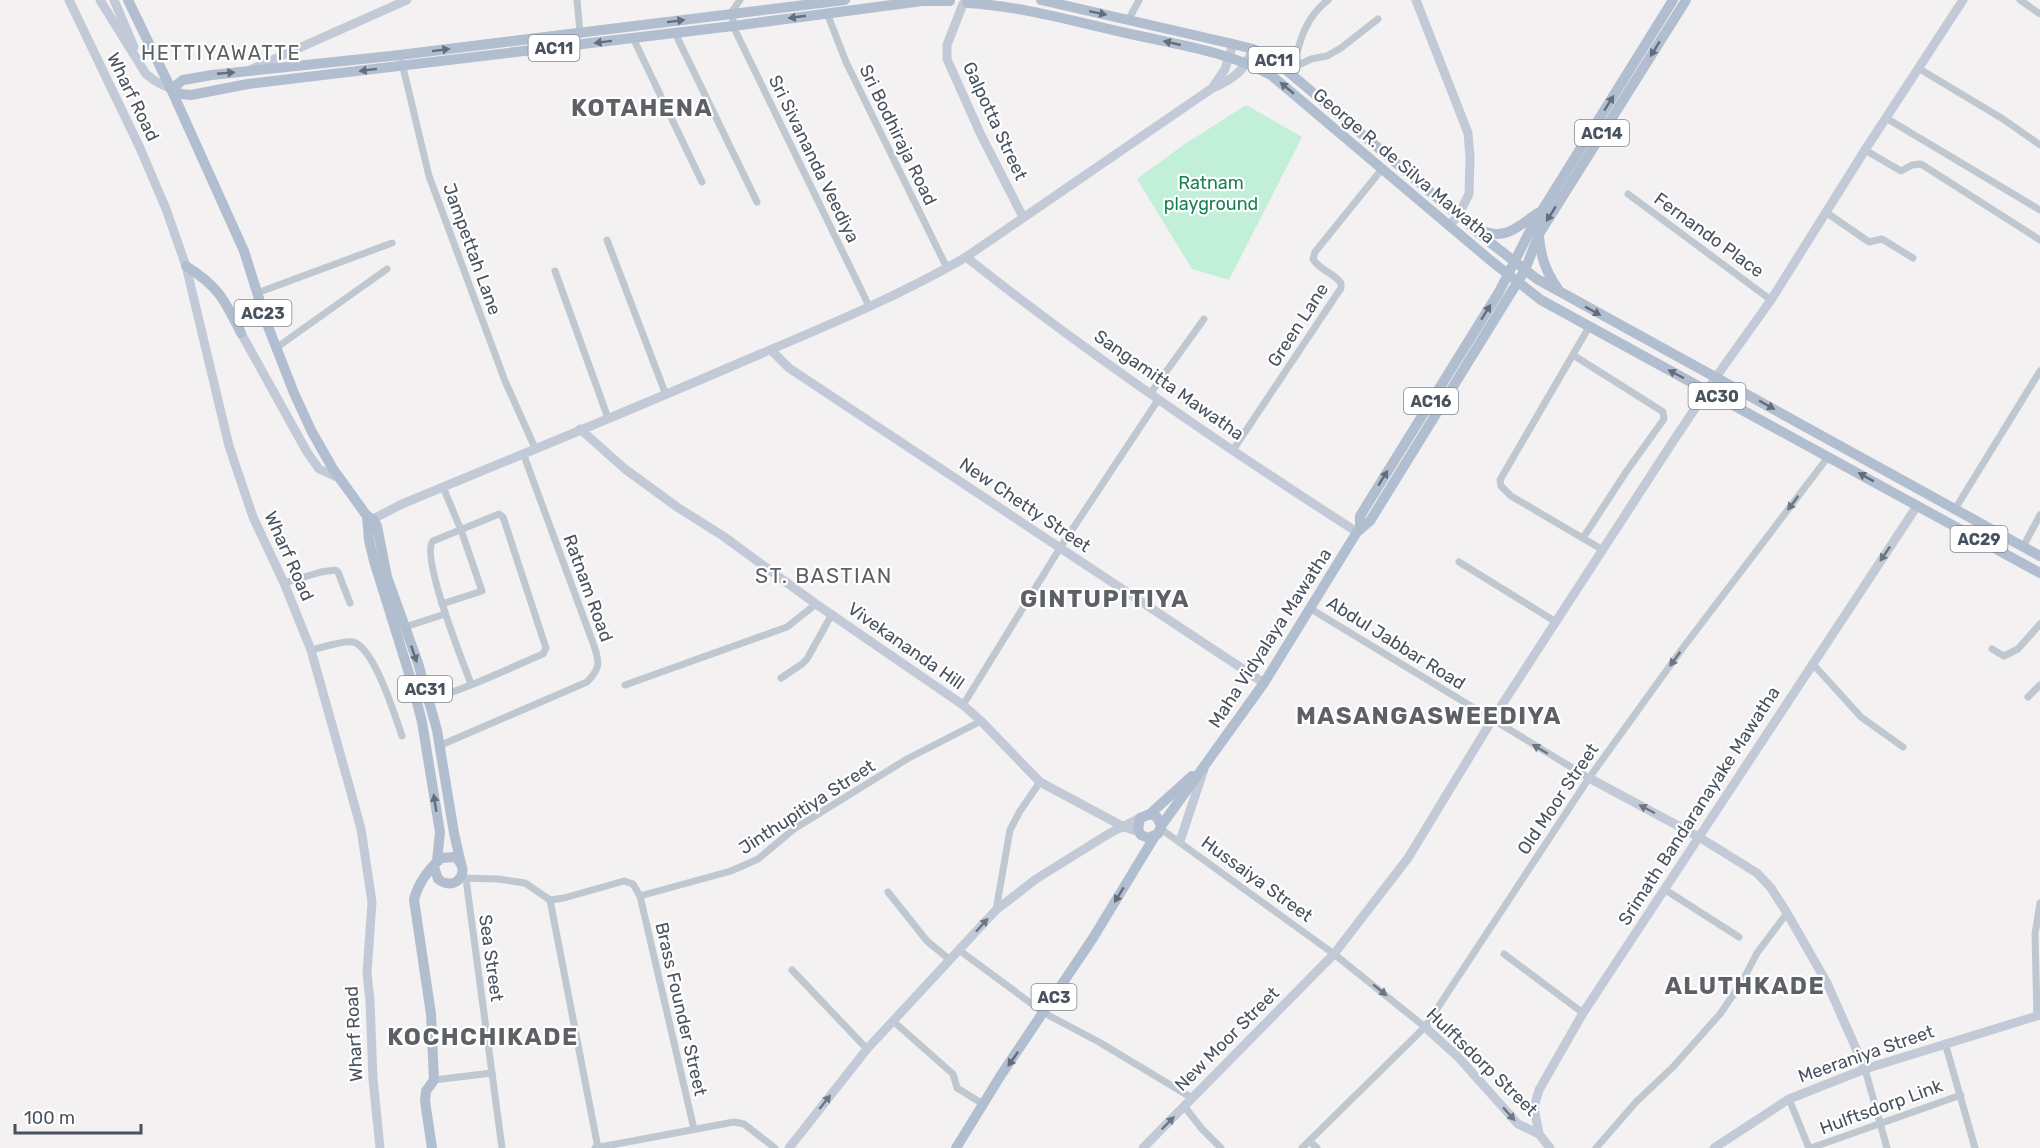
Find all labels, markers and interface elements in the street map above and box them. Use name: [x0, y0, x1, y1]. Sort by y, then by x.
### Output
one-way arrow: [1089, 8, 1107, 18]
one-way arrow: [787, 13, 806, 22]
one-way arrow: [667, 17, 686, 26]
road number: AC11: [528, 35, 580, 61]
one-way arrow: [594, 37, 613, 46]
one-way arrow: [1163, 38, 1182, 48]
district label: HETTIYAWATTE: [141, 41, 301, 65]
one-way arrow: [1649, 41, 1661, 57]
one-way arrow: [431, 45, 450, 54]
road number: AC11: [1248, 47, 1300, 73]
street label: Wharf Road: [102, 49, 164, 145]
street label: Galpotta Street: [958, 58, 1032, 184]
street label: Sri Bodhiraja Road: [854, 61, 942, 209]
one-way arrow: [358, 66, 377, 75]
one-way arrow: [217, 69, 236, 78]
street label: Sri Sivananda Veediya: [764, 72, 864, 246]
one-way arrow: [1279, 82, 1295, 95]
street label: George R. de Silva Mawatha: [1309, 83, 1499, 249]
district label: KOTAHENA: [571, 94, 713, 122]
one-way arrow: [1604, 95, 1615, 111]
road number: AC14: [1575, 120, 1629, 146]
park label: Ratnam playground: [1164, 172, 1258, 215]
street label: Jampettah Lane: [438, 180, 506, 318]
street label: Fernando Place: [1650, 188, 1768, 282]
one-way arrow: [1546, 206, 1557, 223]
street label: Green Lane: [1263, 279, 1333, 371]
road number: AC23: [234, 300, 292, 326]
one-way arrow: [1481, 304, 1492, 320]
one-way arrow: [1585, 306, 1602, 316]
street label: Sangamitta Mawatha: [1090, 325, 1248, 445]
one-way arrow: [1667, 369, 1684, 379]
road number: AC30: [1688, 383, 1746, 409]
road number: AC16: [1404, 388, 1458, 414]
one-way arrow: [1759, 400, 1776, 410]
street label: New Chetty Street: [955, 453, 1095, 557]
one-way arrow: [1378, 470, 1389, 486]
one-way arrow: [1857, 472, 1874, 482]
one-way arrow: [1787, 496, 1799, 511]
street label: Wharf Road: [259, 508, 319, 604]
road number: AC29: [1950, 526, 2008, 552]
street label: Ratnam Road: [558, 531, 618, 645]
street label: Maha Vidyalaya Mawatha: [1204, 544, 1336, 732]
one-way arrow: [1879, 546, 1891, 562]
district label: ST. BASTIAN: [755, 563, 893, 588]
district label: GINTUPITIYA: [1020, 585, 1190, 613]
street label: Abdul Jabbar Road: [1323, 591, 1469, 695]
street label: Vivekananda Hill: [843, 598, 969, 694]
one-way arrow: [410, 645, 420, 663]
one-way arrow: [1669, 650, 1681, 666]
road number: AC31: [398, 676, 452, 702]
street label: Srimath Bandaranayake Mawatha: [1613, 682, 1785, 930]
district label: MASANGASWEEDIYA: [1296, 702, 1562, 730]
street label: Old Moor Street: [1513, 739, 1603, 859]
one-way arrow: [1532, 744, 1549, 754]
street label: Jinthupitiya Street: [735, 755, 879, 859]
one-way arrow: [430, 794, 439, 813]
one-way arrow: [1639, 804, 1656, 814]
street label: Hussaiya Street: [1197, 831, 1317, 927]
one-way arrow: [1113, 887, 1124, 903]
street label: Sea Street: [474, 913, 508, 1003]
one-way arrow: [975, 917, 989, 932]
street label: Brass Founder Street: [650, 920, 712, 1098]
district label: ALUTHKADE: [1665, 972, 1825, 1000]
street label: New Moor Street: [1170, 982, 1284, 1096]
road number: AC3: [1032, 984, 1076, 1010]
one-way arrow: [1372, 984, 1387, 996]
street label: Wharf Road: [341, 986, 367, 1082]
street label: Hulftsdorp Street: [1422, 1003, 1542, 1121]
street label: Meeraniya Street: [1795, 1020, 1937, 1088]
district label: KOCHCHIKADE: [387, 1023, 579, 1051]
one-way arrow: [1007, 1050, 1018, 1067]
street label: Hulftsdorp Link: [1817, 1074, 1946, 1139]
one-way arrow: [819, 1094, 832, 1110]
scale bar: [15, 1097, 141, 1135]
text: 100 m: [24, 1107, 75, 1129]
one-way arrow: [1502, 1107, 1516, 1122]
one-way arrow: [1160, 1116, 1174, 1130]

